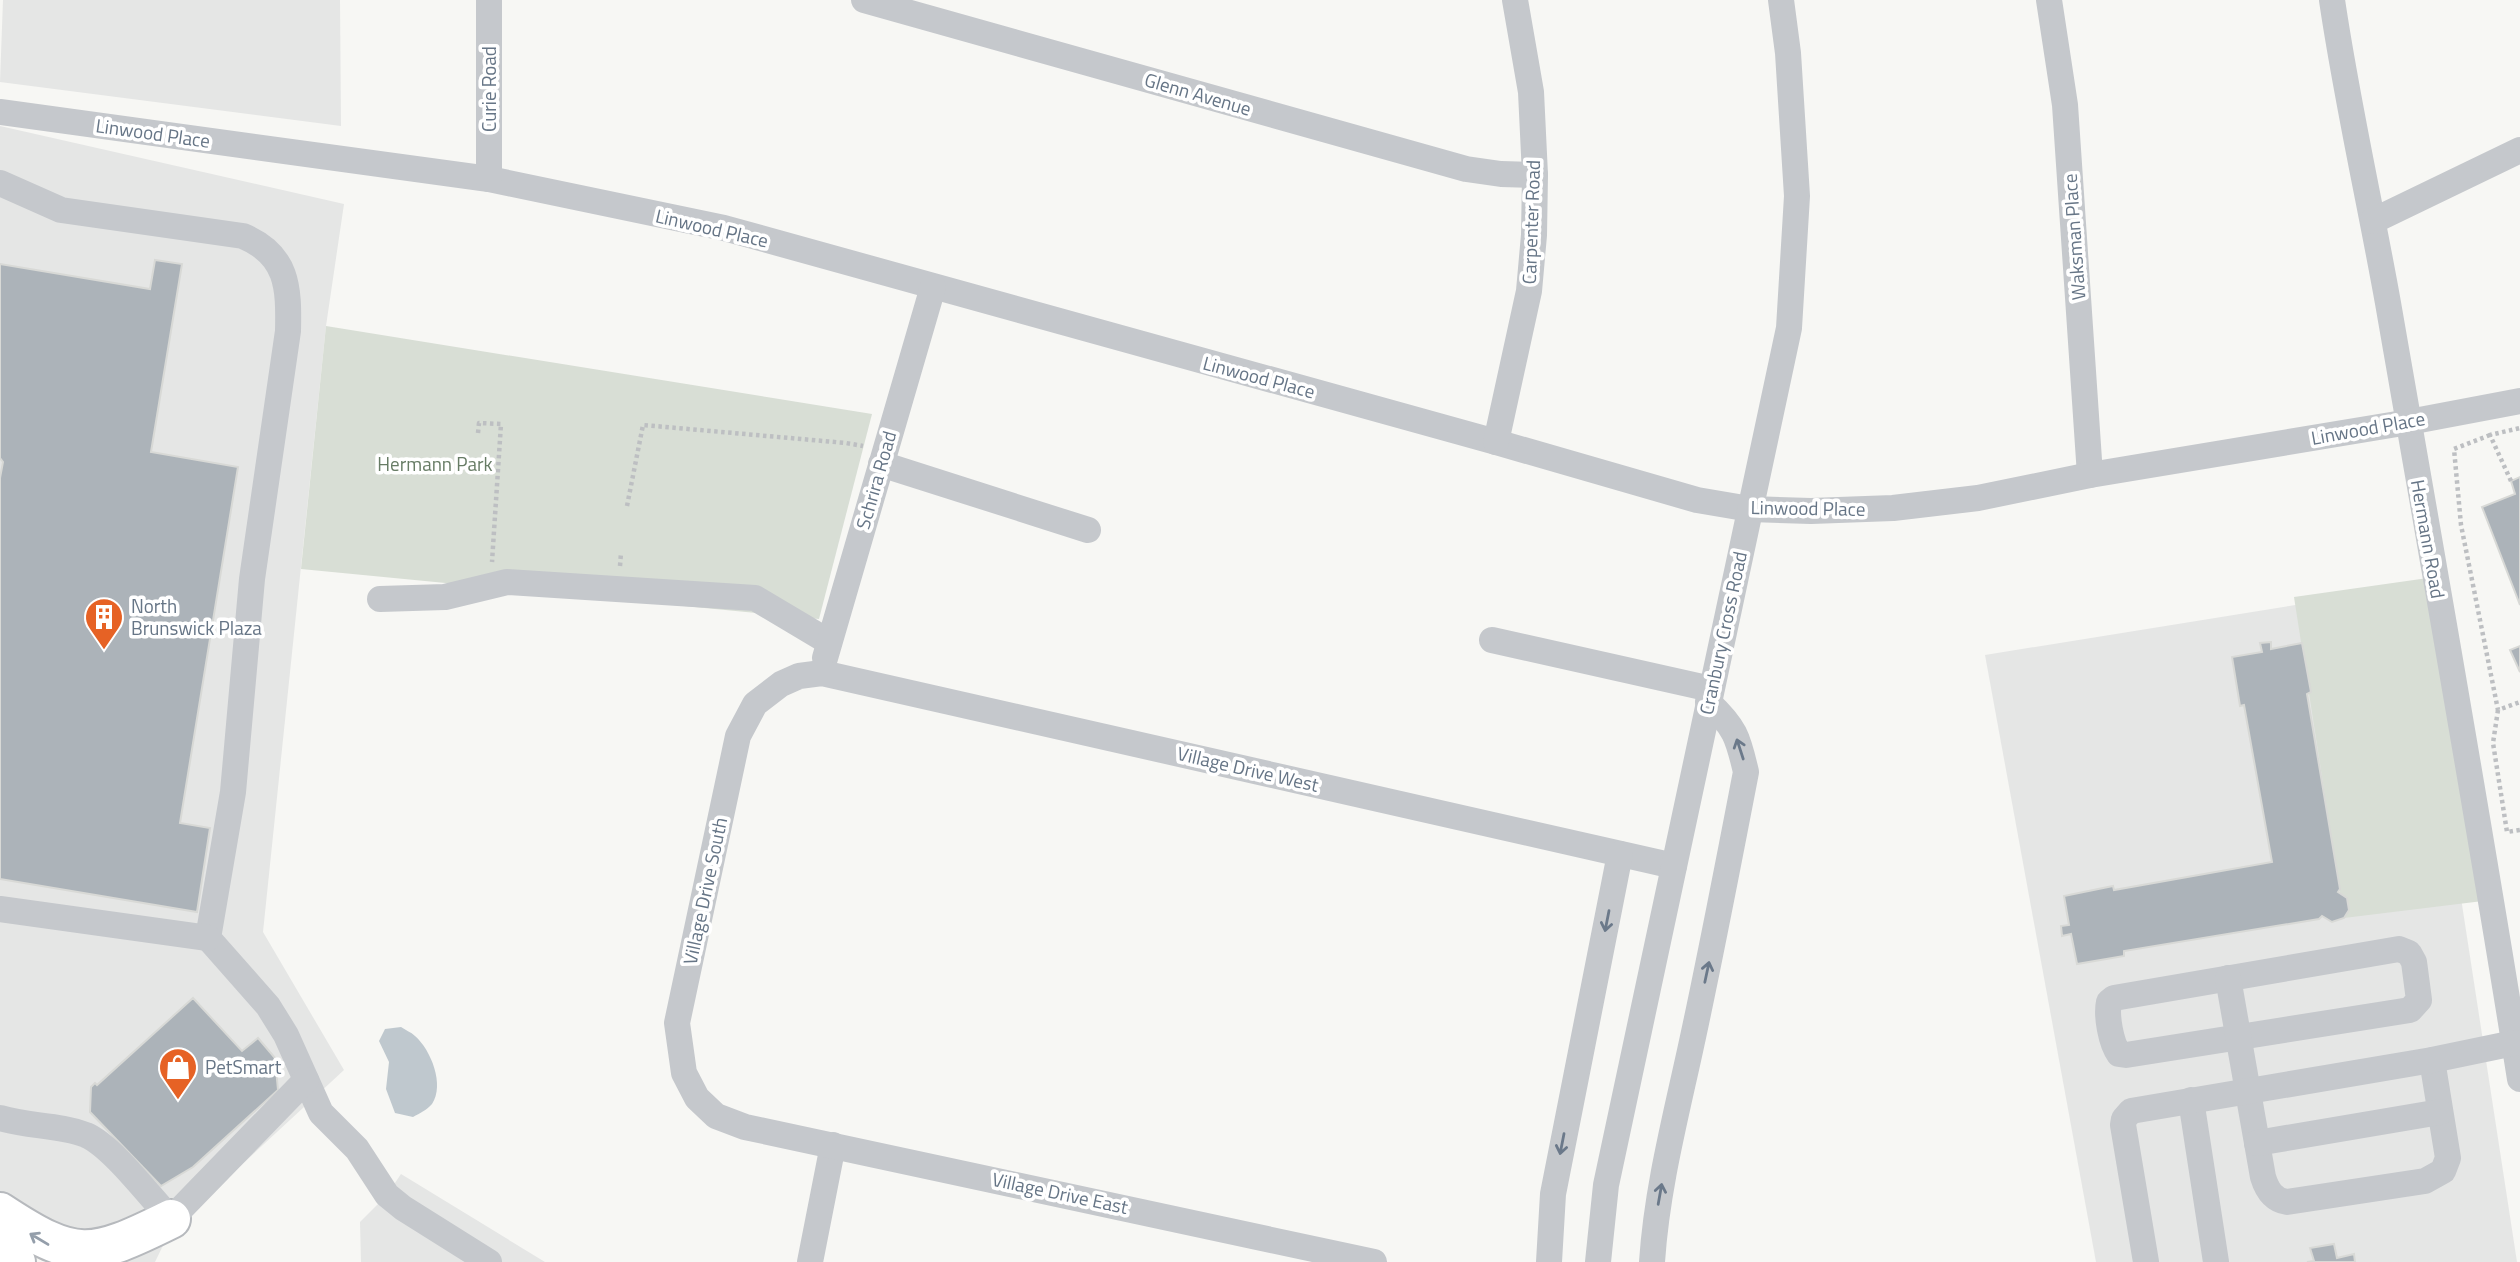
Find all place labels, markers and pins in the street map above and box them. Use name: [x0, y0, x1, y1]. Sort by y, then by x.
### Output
place label: North Brunswick Plaza: [131, 591, 262, 642]
building icon: North Brunswick Plaza: [83, 596, 125, 651]
shop icon: PetSmart: [157, 1046, 199, 1101]
place label: PetSmart: [205, 1052, 282, 1081]

